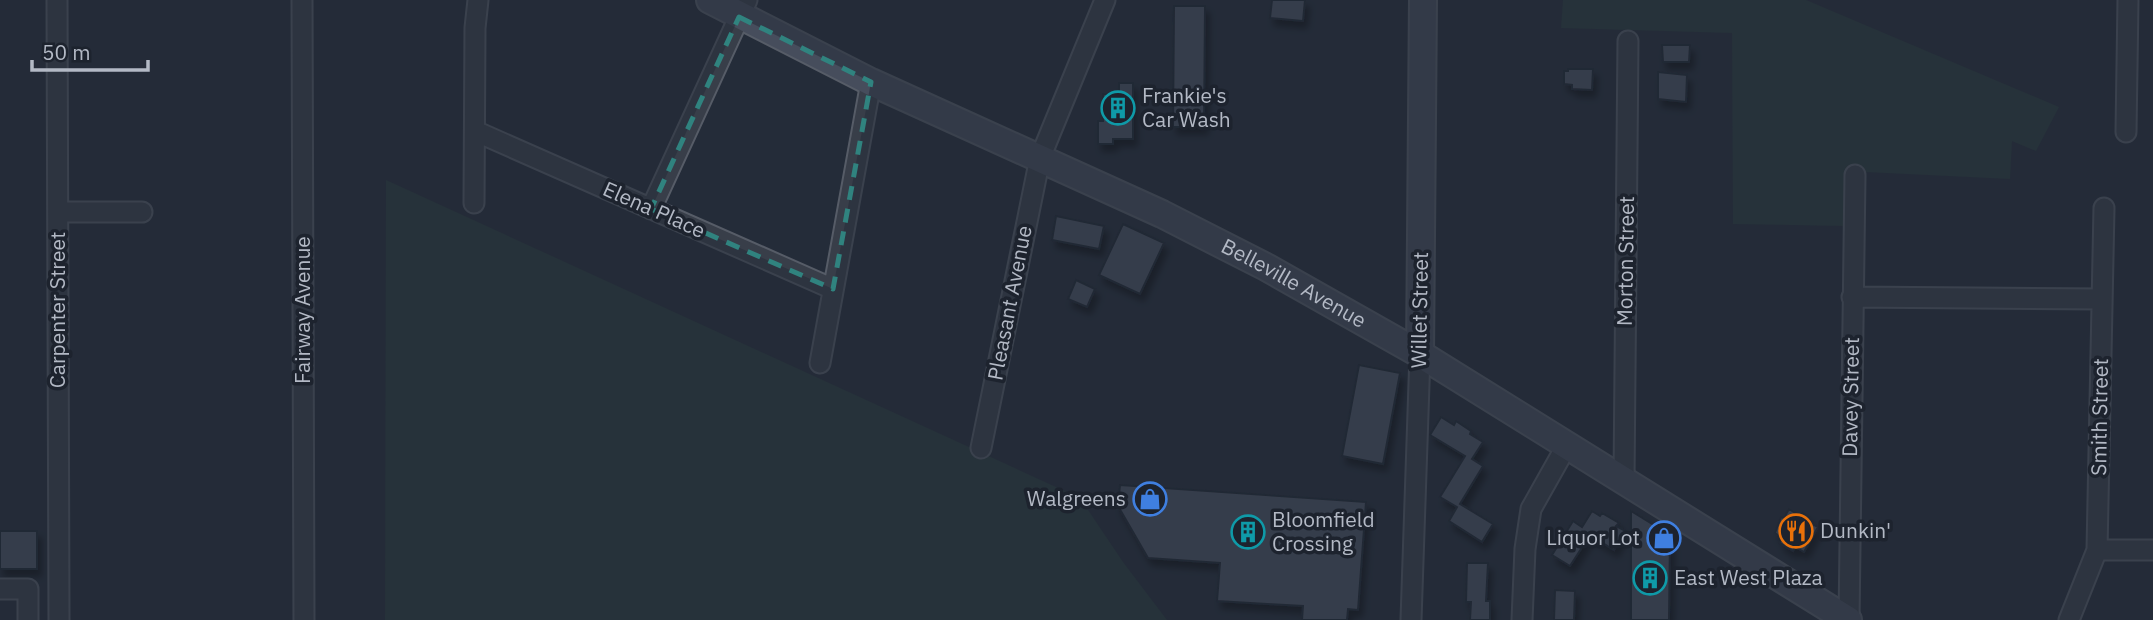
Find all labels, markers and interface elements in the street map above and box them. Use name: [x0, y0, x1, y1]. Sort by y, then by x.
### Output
scale bar: [32, 28, 147, 72]
text: 50 m: [42, 38, 91, 66]
place label: Frankie's Car Wash: [1142, 81, 1231, 133]
building icon: Frankie's Car Wash: [1099, 89, 1137, 127]
street label: Elena Place: [599, 174, 710, 244]
street label: Morton Street: [1610, 196, 1640, 326]
street label: Pleasant Avenue: [980, 223, 1038, 383]
street label: Carpenter Street: [43, 232, 71, 388]
street label: Belleville Avenue: [1217, 232, 1372, 334]
street label: Fairway Avenue: [288, 236, 316, 384]
street label: Willet Street: [1404, 251, 1434, 369]
street label: Davey Street: [1835, 337, 1865, 457]
street label: Smith Street: [2084, 358, 2114, 476]
shop icon: Walgreens: [1131, 480, 1169, 518]
place label: Walgreens: [1027, 484, 1126, 512]
place label: Bloomfield Crossing: [1272, 505, 1375, 557]
restaurant icon: Dunkin': [1777, 512, 1815, 550]
building icon: Bloomfield Crossing: [1229, 513, 1267, 551]
place label: Dunkin': [1820, 516, 1891, 544]
shop icon: Liquor Lot: [1645, 519, 1683, 557]
place label: Liquor Lot: [1546, 523, 1640, 551]
building icon: East West Plaza: [1631, 559, 1669, 597]
place label: East West Plaza: [1674, 563, 1823, 591]

